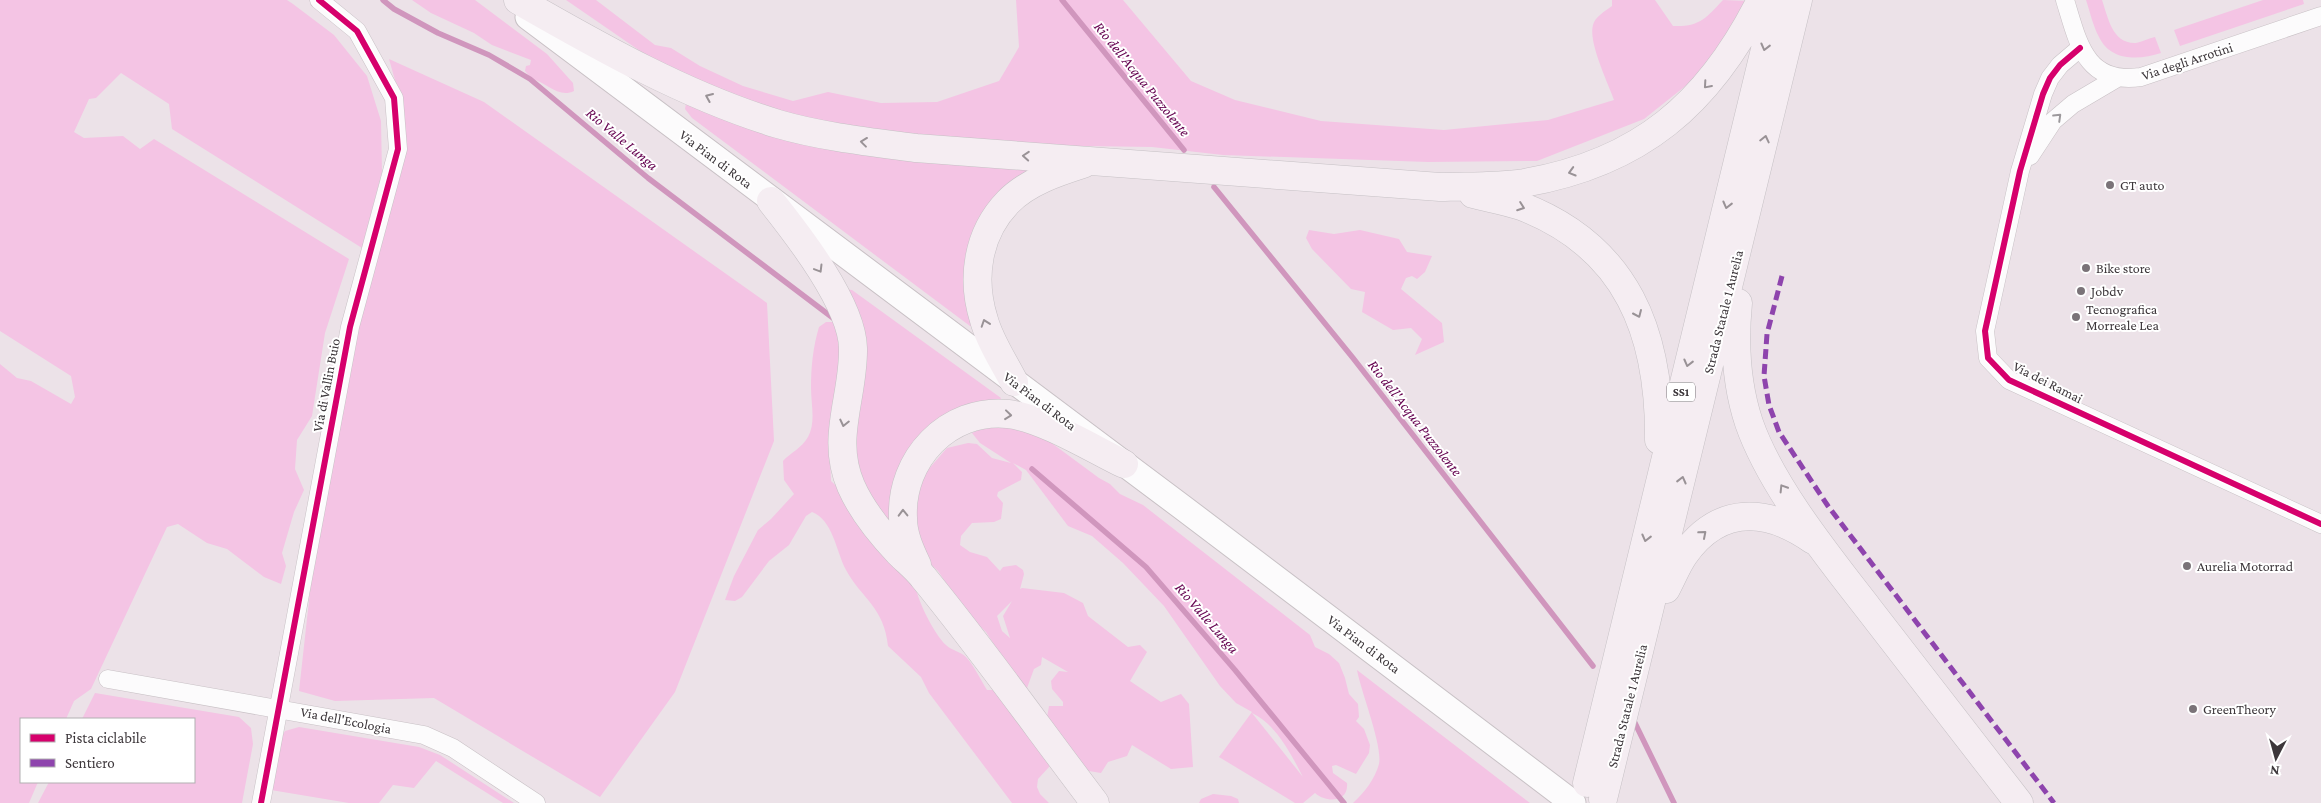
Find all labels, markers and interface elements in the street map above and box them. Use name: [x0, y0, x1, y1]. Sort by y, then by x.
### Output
water label: Rio dell'Acqua Puzzolente: [1090, 19, 1193, 140]
street label: Via degli Arrotini: [2139, 39, 2235, 83]
one-way arrow: [1760, 43, 1771, 52]
one-way arrow: [1704, 79, 1712, 88]
one-way arrow: [705, 93, 714, 104]
water label: Rio Valle Lunga: [582, 104, 661, 174]
one-way arrow: [2052, 114, 2061, 123]
street label: Via Pian di Rota: [676, 126, 756, 192]
one-way arrow: [1759, 134, 1770, 143]
one-way arrow: [860, 137, 868, 148]
one-way arrow: [1022, 150, 1030, 161]
one-way arrow: [1568, 166, 1577, 176]
place label: GT auto: [2120, 177, 2165, 193]
marker: GT auto: [2104, 179, 2116, 191]
one-way arrow: [1516, 201, 1525, 211]
one-way arrow: [1722, 201, 1733, 210]
street label: Strada Statale 1 Aurelia: [1700, 248, 1746, 376]
place label: Bike store: [2096, 260, 2151, 276]
marker: Bike store: [2080, 262, 2092, 274]
one-way arrow: [813, 264, 823, 273]
place label: Jobdv: [2089, 283, 2124, 299]
marker: Jobdv: [2075, 285, 2087, 297]
place label: Tecnografica Morreale Lea: [2086, 301, 2159, 333]
one-way arrow: [1631, 309, 1642, 318]
marker: Tecnografica Morreale Lea: [2070, 311, 2082, 323]
one-way arrow: [981, 319, 991, 328]
street label: Via di Vallin Buio: [309, 337, 343, 433]
water label: Rio dell'Acqua Puzzolente: [1364, 357, 1465, 480]
street label: Via dei Ramai: [2011, 358, 2086, 407]
one-way arrow: [1683, 359, 1694, 368]
street label: Via Pian di Rota: [1000, 368, 1080, 434]
road number: SS1: [1667, 382, 1695, 402]
one-way arrow: [1004, 409, 1012, 420]
one-way arrow: [839, 418, 849, 427]
one-way arrow: [1676, 476, 1687, 485]
one-way arrow: [1779, 484, 1789, 493]
one-way arrow: [898, 508, 908, 516]
one-way arrow: [1698, 531, 1707, 540]
one-way arrow: [1641, 534, 1652, 543]
place label: Aurelia Motorrad: [2197, 558, 2294, 574]
marker: Aurelia Motorrad: [2181, 560, 2193, 572]
water label: Rio Valle Lunga: [1171, 579, 1242, 657]
street label: Via Pian di Rota: [1324, 611, 1404, 677]
street label: Strada Statale 1 Aurelia: [1604, 642, 1650, 770]
place label: GreenTheory: [2203, 701, 2277, 717]
street label: Via dell'Ecologia: [299, 703, 393, 737]
marker: GreenTheory: [2187, 703, 2199, 715]
legend: [20, 718, 195, 783]
text: Pista ciclabile: [65, 730, 147, 746]
north arrow: [2251, 733, 2301, 783]
text: Sentiero: [65, 755, 115, 771]
text: N: [2269, 762, 2280, 779]

